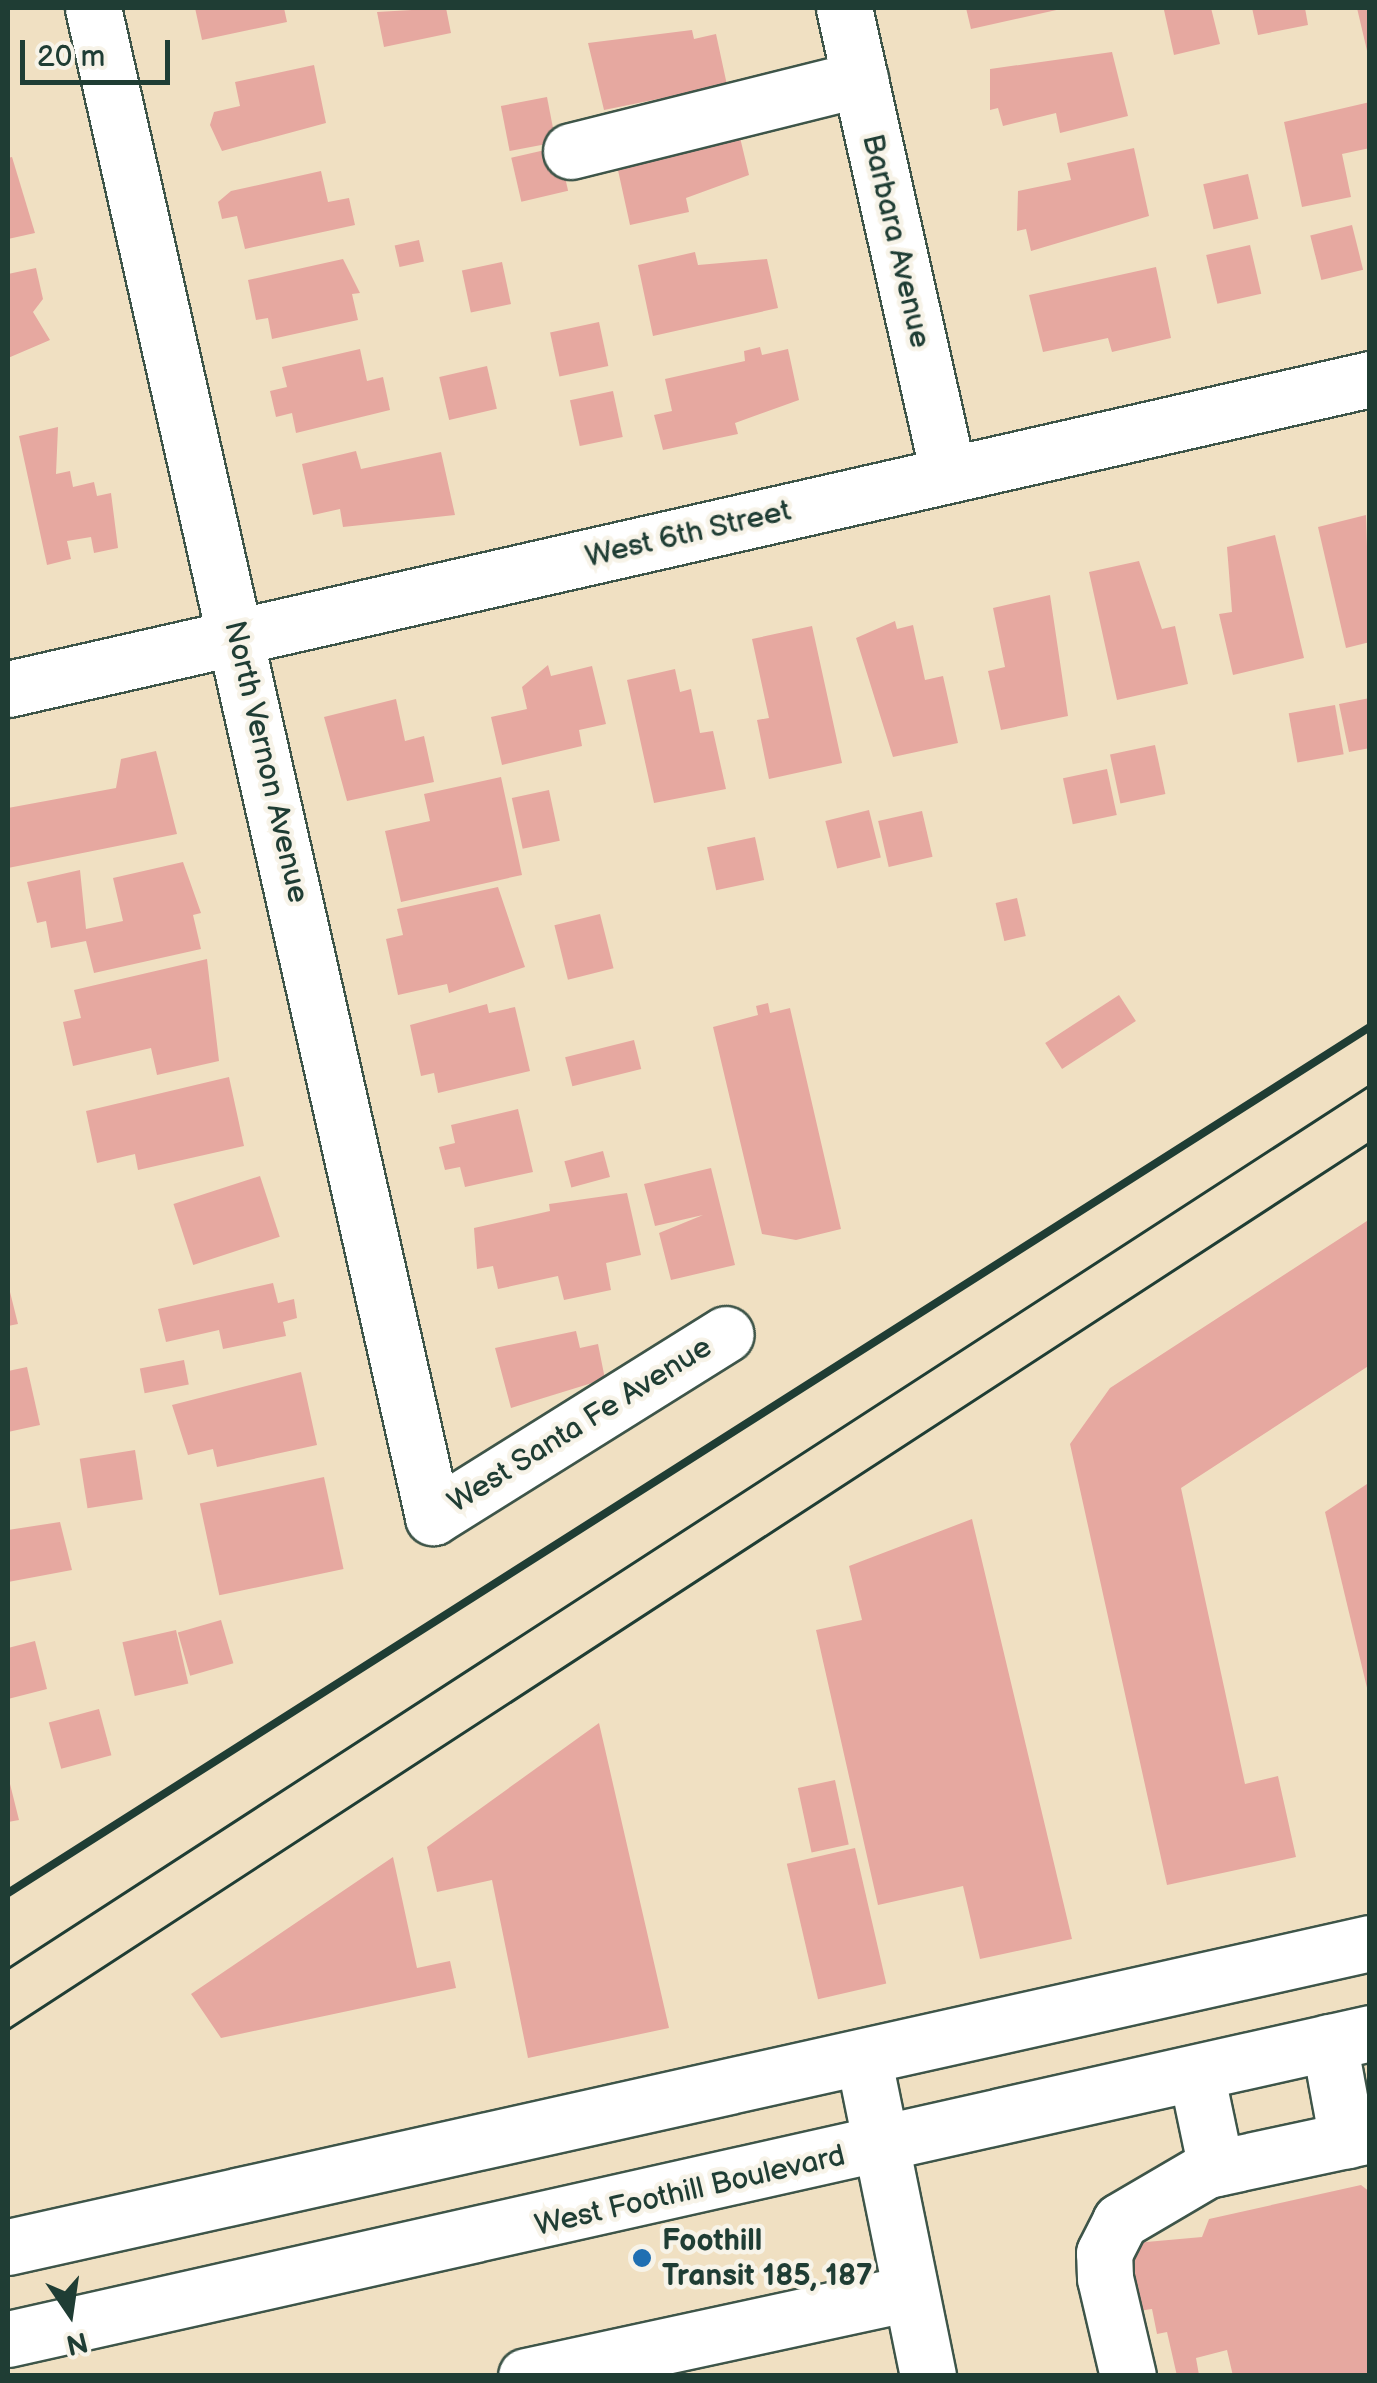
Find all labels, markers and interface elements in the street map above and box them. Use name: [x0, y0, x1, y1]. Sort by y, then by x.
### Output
scale bar: [25, 20, 175, 82]
text: 20 m: [37, 39, 105, 75]
street label: Barbara Avenue: [854, 131, 938, 351]
street label: West 6th Street: [582, 493, 794, 575]
street label: North Vernon Avenue: [216, 617, 316, 907]
street label: West Santa Fe Avenue: [441, 1329, 719, 1521]
street label: West Foothill Boulevard: [531, 2138, 849, 2244]
place label: Foothill Transit 185, 187: [662, 2223, 872, 2294]
marker: Foothill Transit 185, 187: [631, 2247, 653, 2269]
north arrow: [20, 2263, 120, 2363]
text: N: [63, 2324, 91, 2361]

